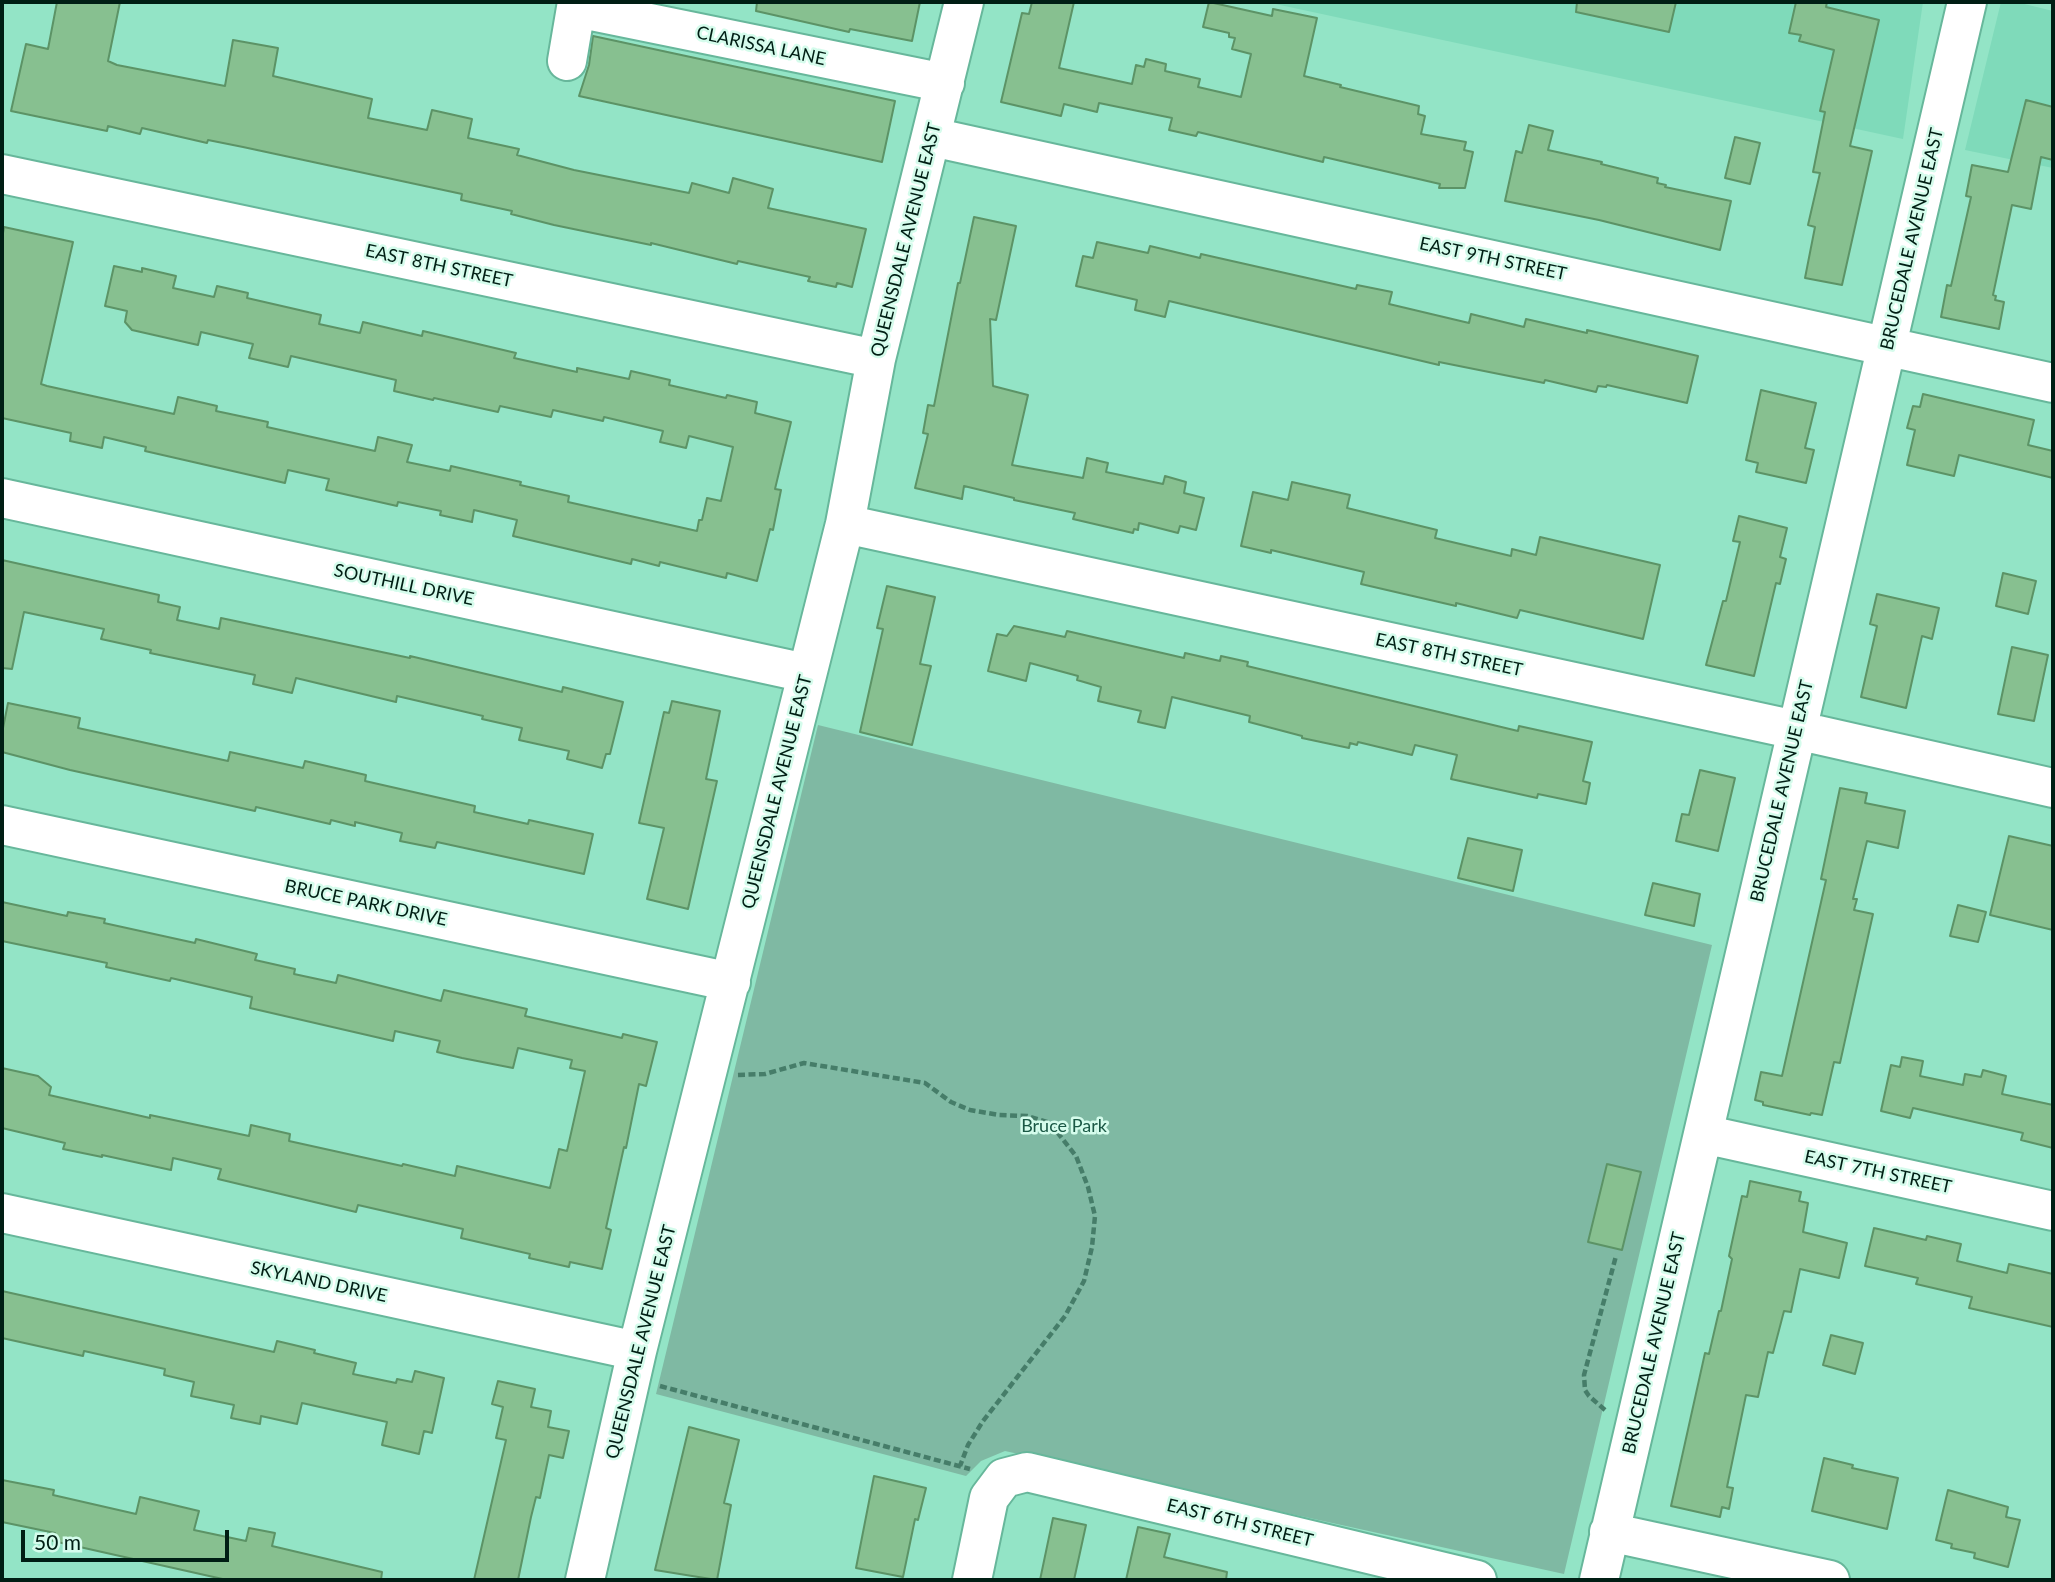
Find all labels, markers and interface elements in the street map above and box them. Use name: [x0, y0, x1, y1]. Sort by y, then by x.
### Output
street label: CLARISSA LANE: [694, 22, 828, 70]
street label: QUEENSDALE AVENUE EAST: [866, 121, 946, 359]
street label: BRUCEDALE AVENUE EAST: [1876, 126, 1948, 352]
street label: EAST 9TH STREET: [1417, 233, 1569, 285]
street label: EAST 8TH STREET: [363, 240, 515, 292]
street label: SOUTHILL DRIVE: [332, 560, 476, 610]
street label: EAST 8TH STREET: [1373, 629, 1525, 681]
street label: QUEENSDALE AVENUE EAST: [737, 673, 817, 911]
street label: BRUCEDALE AVENUE EAST: [1746, 678, 1818, 904]
street label: BRUCE PARK DRIVE: [283, 875, 449, 931]
park label: Bruce Park: [1021, 1115, 1107, 1137]
street label: EAST 7TH STREET: [1802, 1146, 1954, 1198]
street label: QUEENSDALE AVENUE EAST: [601, 1223, 681, 1461]
street label: BRUCEDALE AVENUE EAST: [1618, 1230, 1690, 1456]
street label: SKYLAND DRIVE: [249, 1257, 389, 1307]
street label: EAST 6TH STREET: [1165, 1494, 1315, 1552]
scale bar: [24, 1516, 233, 1560]
text: 50 m: [34, 1529, 81, 1554]

